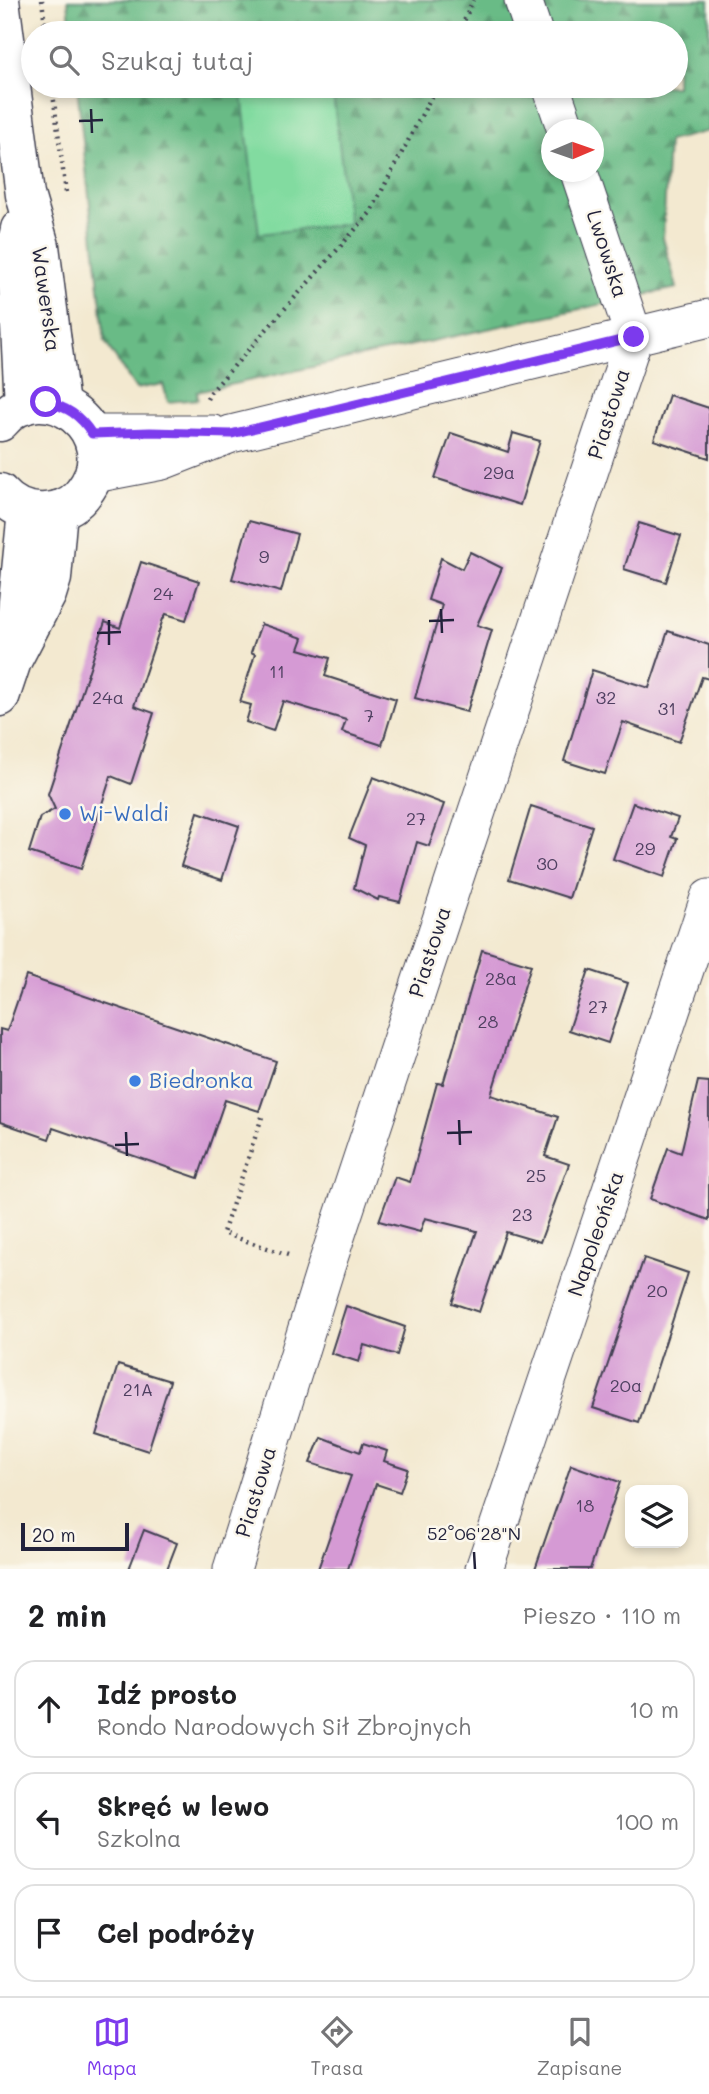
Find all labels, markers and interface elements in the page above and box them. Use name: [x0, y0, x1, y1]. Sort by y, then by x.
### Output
search box: [21, 21, 688, 98]
icon: search: [45, 41, 83, 79]
text: Szukaj tutaj: [101, 43, 253, 77]
north arrow: [541, 119, 604, 182]
street label: Lwowska: [582, 206, 635, 301]
street label: Wawerska: [27, 245, 68, 353]
route end: [618, 321, 649, 352]
street label: Piastowa: [580, 365, 635, 462]
route start: [30, 386, 61, 417]
house number: 29a: [483, 460, 515, 484]
house number: 9: [259, 544, 270, 568]
house number: 24: [153, 581, 174, 605]
house number: 11: [269, 659, 285, 683]
house number: 24a: [92, 685, 124, 709]
house number: 32: [596, 685, 616, 709]
house number: 31: [658, 696, 676, 720]
house number: 7: [364, 703, 374, 727]
place label: Wi-Waldi: [79, 799, 169, 826]
marker: Wi-Waldi: [57, 806, 73, 822]
house number: 27: [406, 806, 426, 830]
house number: 29: [635, 836, 656, 860]
house number: 30: [536, 851, 558, 875]
street label: Piastowa: [401, 903, 456, 1000]
house number: 28a: [485, 966, 517, 990]
house number: 27: [588, 994, 608, 1018]
house number: 28: [478, 1009, 499, 1033]
place label: Biedronka: [149, 1066, 254, 1093]
marker: Biedronka: [127, 1073, 143, 1089]
house number: 25: [526, 1163, 546, 1187]
street label: Napoleońska: [561, 1167, 629, 1300]
house number: 23: [512, 1202, 532, 1226]
house number: 20: [646, 1278, 668, 1302]
house number: 20a: [610, 1373, 642, 1397]
house number: 21A: [123, 1377, 153, 1401]
street label: Piastowa: [228, 1443, 281, 1540]
map controls: [625, 1485, 688, 1548]
button: layers: [625, 1485, 688, 1548]
house number: 18: [576, 1493, 595, 1517]
scale bar: [21, 1520, 130, 1552]
text: 52°06'28"N: [427, 1521, 521, 1545]
text: 20 m: [32, 1522, 76, 1547]
text: 2 min: [28, 1595, 107, 1635]
text: Pieszo · 110 m: [523, 1600, 681, 1630]
text: Idź prosto: [97, 1677, 237, 1711]
icon: ahead: [30, 1690, 68, 1728]
text: 10 m: [629, 1694, 679, 1724]
text: Rondo Narodowych Sił Zbrojnych: [97, 1711, 471, 1741]
text: Skręć w lewo: [97, 1789, 269, 1823]
icon: left: [30, 1802, 68, 1840]
text: 100 m: [615, 1806, 679, 1836]
text: Szkolna: [97, 1823, 181, 1853]
icon: arrive: [30, 1914, 68, 1952]
text: Cel podróży: [97, 1916, 255, 1950]
tab: Mapa: [87, 2013, 137, 2080]
tab: Trasa: [310, 2013, 364, 2080]
tab: Zapisane: [537, 2013, 622, 2080]

